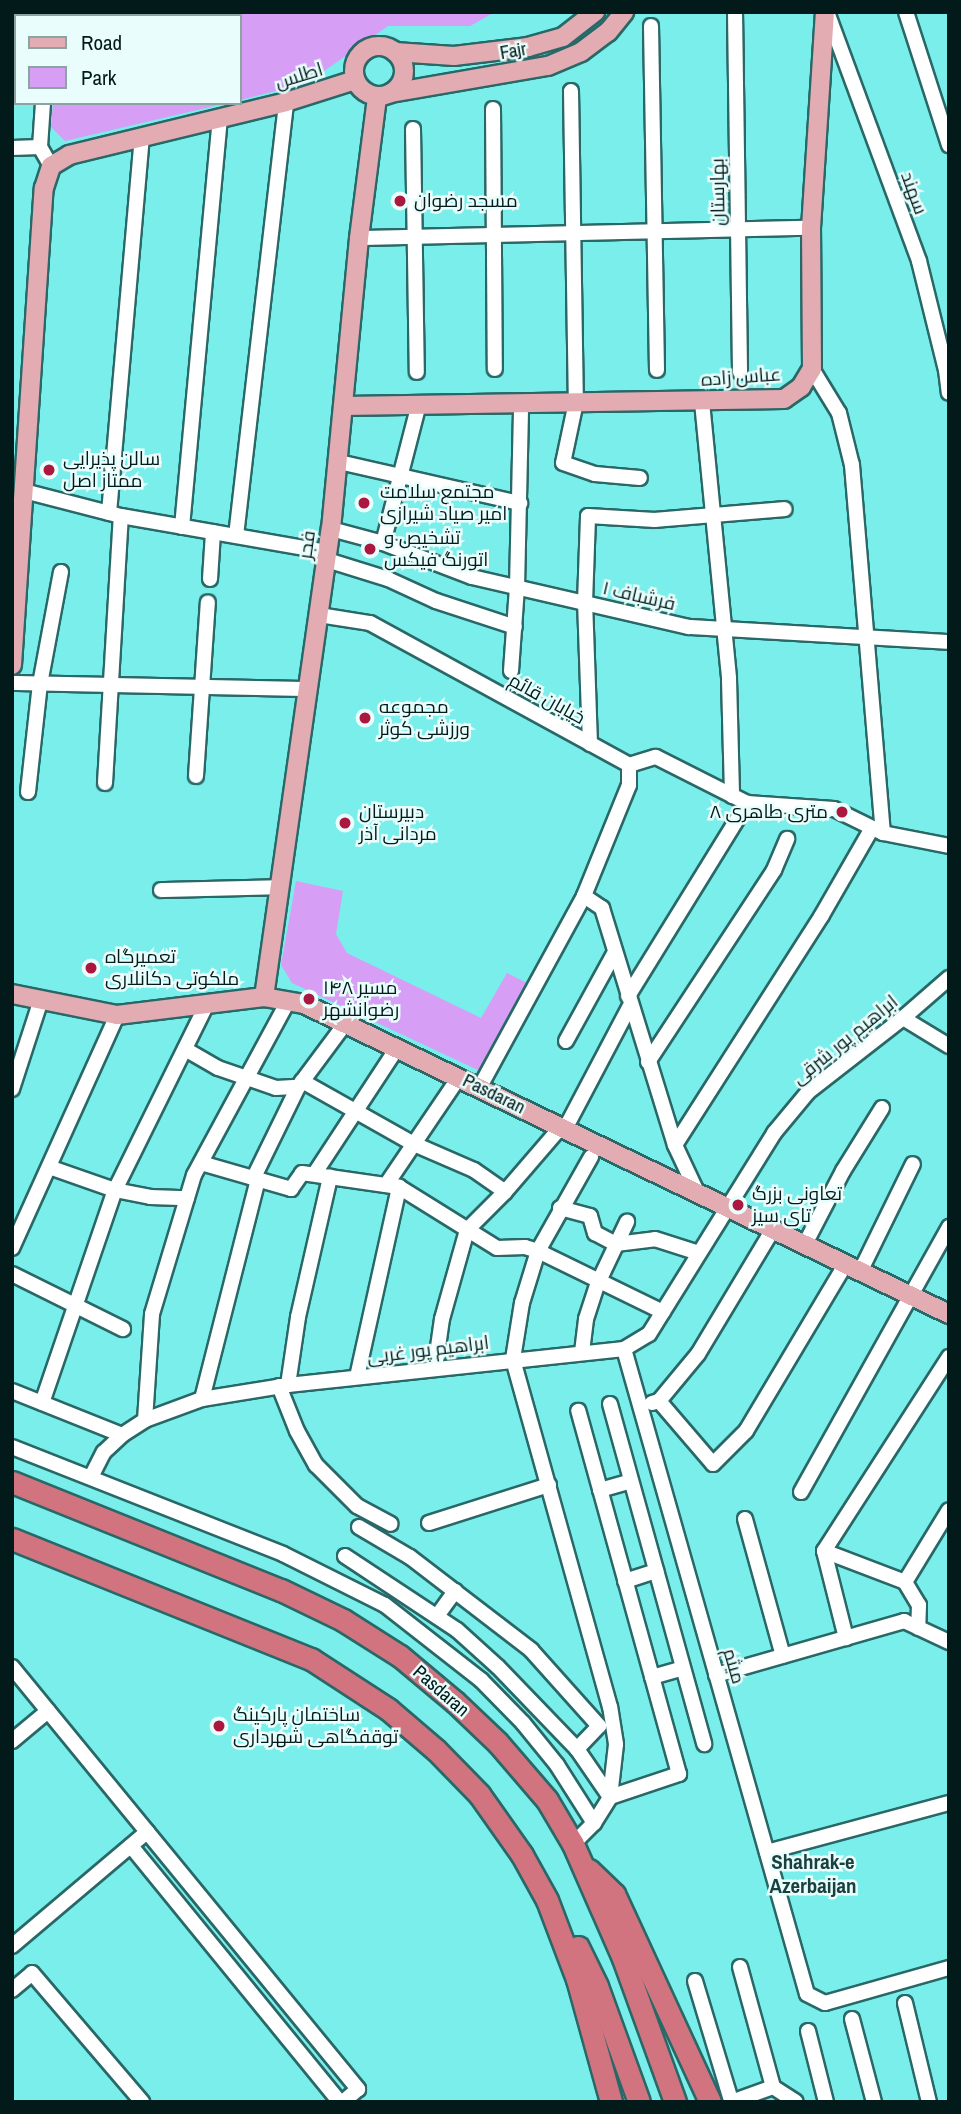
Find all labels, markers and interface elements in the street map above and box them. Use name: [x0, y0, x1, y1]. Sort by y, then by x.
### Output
legend: [14, 14, 242, 105]
text: Road: [81, 28, 122, 57]
street label: Fajr: [498, 38, 528, 64]
street label: اطلس: [272, 58, 326, 94]
text: Park: [81, 63, 116, 92]
street label: بهارستان: [706, 158, 730, 226]
street label: سهند: [896, 168, 932, 218]
place label: مسجد رضوان: [414, 190, 518, 212]
marker: مسجد رضوان: [392, 193, 408, 209]
street label: عباس زاده: [700, 363, 782, 391]
place label: سالن پذیرایی ممتاز اصل: [63, 448, 160, 492]
marker: سالن پذیرایی ممتاز اصل: [41, 462, 57, 478]
place label: مجتمع سلامت امیر صیاد شیرازی: [380, 481, 507, 525]
marker: مجتمع سلامت امیر صیاد شیرازی: [354, 493, 374, 513]
place label: تشخیص و اتورنگ فیکس: [384, 527, 488, 571]
street label: فجر: [294, 529, 320, 561]
marker: تشخیص و اتورنگ فیکس: [362, 541, 378, 557]
street label: فرشباف ۱: [600, 577, 678, 615]
street label: خیابان قائم: [505, 669, 589, 729]
place label: مجموعه ورزشی کوثر: [379, 696, 470, 740]
marker: مجموعه ورزشی کوثر: [357, 710, 373, 726]
place label: دبیرستان مردانی آذر: [359, 801, 437, 845]
place label: ۸ متری طاهری: [709, 801, 828, 823]
marker: ۸ متری طاهری: [834, 804, 850, 820]
marker: دبیرستان مردانی آذر: [337, 815, 353, 831]
place label: تعمیرگاه ملکوتی دکانلاری: [105, 946, 239, 990]
marker: تعمیرگاه ملکوتی دکانلاری: [83, 960, 99, 976]
place label: مسیر ۱۴۸ رضوانشهر: [323, 977, 399, 1021]
street label: ابراهیم پور شرقی: [787, 990, 903, 1090]
marker: مسیر ۱۴۸ رضوانشهر: [301, 991, 317, 1007]
street label: Pasdaran: [459, 1069, 529, 1119]
place label: تعاونی بزرگ تای سیز: [752, 1183, 842, 1227]
marker: تعاونی بزرگ تای سیز: [730, 1197, 746, 1213]
street label: ابراهیم پور غربی: [366, 1331, 490, 1369]
street label: میثم: [718, 1646, 750, 1686]
street label: Pasdaran: [408, 1661, 474, 1721]
place label: ساختمان پارکینگ توقفگاهی شهرداری: [233, 1704, 398, 1748]
marker: ساختمان پارکینگ توقفگاهی شهرداری: [211, 1718, 227, 1734]
district label: Shahrak-e Azerbaijan: [769, 1849, 857, 1899]

